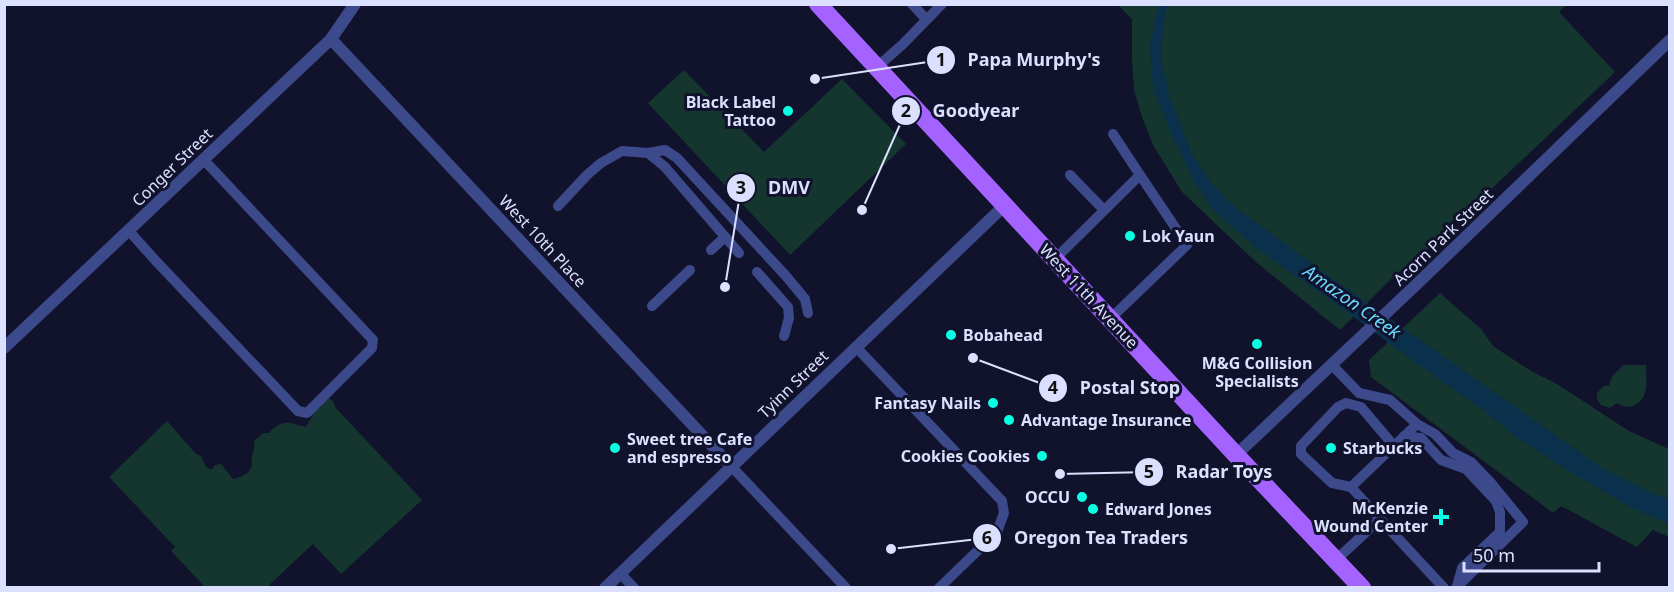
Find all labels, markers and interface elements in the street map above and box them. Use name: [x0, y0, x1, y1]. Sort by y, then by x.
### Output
callout: Papa Murphy's: [926, 42, 1113, 78]
text: 1: [936, 47, 946, 71]
text: Papa Murphy's: [968, 47, 1100, 71]
place label: Black Label Tattoo: [686, 91, 776, 131]
callout: Goodyear: [891, 93, 1032, 129]
text: 2: [901, 98, 911, 122]
text: Goodyear: [933, 98, 1019, 122]
marker: Black Label Tattoo: [781, 104, 795, 118]
street label: Conger Street: [127, 123, 217, 211]
callout: DMV: [726, 170, 822, 206]
text: 3: [736, 175, 746, 199]
text: DMV: [768, 175, 810, 199]
street label: Acorn Park Street: [1388, 183, 1498, 290]
street label: West 10th Place: [494, 190, 592, 292]
place label: Lok Yaun: [1142, 225, 1215, 247]
marker: Lok Yaun: [1123, 229, 1137, 243]
street label: West 11th Avenue: [1035, 239, 1143, 353]
water label: Amazon Creek: [1298, 258, 1407, 344]
place label: Bobahead: [963, 324, 1043, 346]
marker: Bobahead: [944, 328, 958, 342]
marker: M&G Collision Specialists: [1250, 337, 1264, 351]
street label: Tyinn Street: [753, 345, 833, 423]
place label: M&G Collision Specialists: [1202, 352, 1312, 392]
callout: Postal Stop: [1038, 370, 1193, 406]
text: 4: [1048, 375, 1058, 399]
text: Postal Stop: [1080, 375, 1180, 399]
place label: Fantasy Nails: [874, 392, 981, 414]
marker: Fantasy Nails: [986, 396, 1000, 410]
place label: Advantage Insurance: [1021, 409, 1191, 431]
marker: Advantage Insurance: [1002, 413, 1016, 427]
place label: Sweet tree Cafe and espresso: [627, 428, 752, 468]
place label: Starbucks: [1343, 437, 1422, 459]
marker: Sweet tree Cafe and espresso: [608, 441, 622, 455]
marker: Starbucks: [1324, 441, 1338, 455]
place label: Cookies Cookies: [901, 445, 1030, 467]
marker: Cookies Cookies: [1035, 449, 1049, 463]
callout: Radar Toys: [1134, 454, 1285, 490]
text: 5: [1144, 459, 1154, 483]
text: Radar Toys: [1176, 459, 1272, 483]
place label: OCCU: [1025, 486, 1070, 508]
marker: OCCU: [1075, 490, 1089, 504]
place label: McKenzie Wound Center: [1314, 497, 1428, 537]
place label: Edward Jones: [1105, 498, 1212, 520]
marker: Edward Jones: [1086, 502, 1100, 516]
marker: McKenzie Wound Center: [1432, 508, 1450, 526]
callout: Oregon Tea Traders: [972, 520, 1200, 556]
text: 6: [982, 525, 992, 549]
text: Oregon Tea Traders: [1014, 525, 1188, 549]
scale bar: [1464, 535, 1599, 573]
text: 50 m: [1473, 543, 1515, 567]

